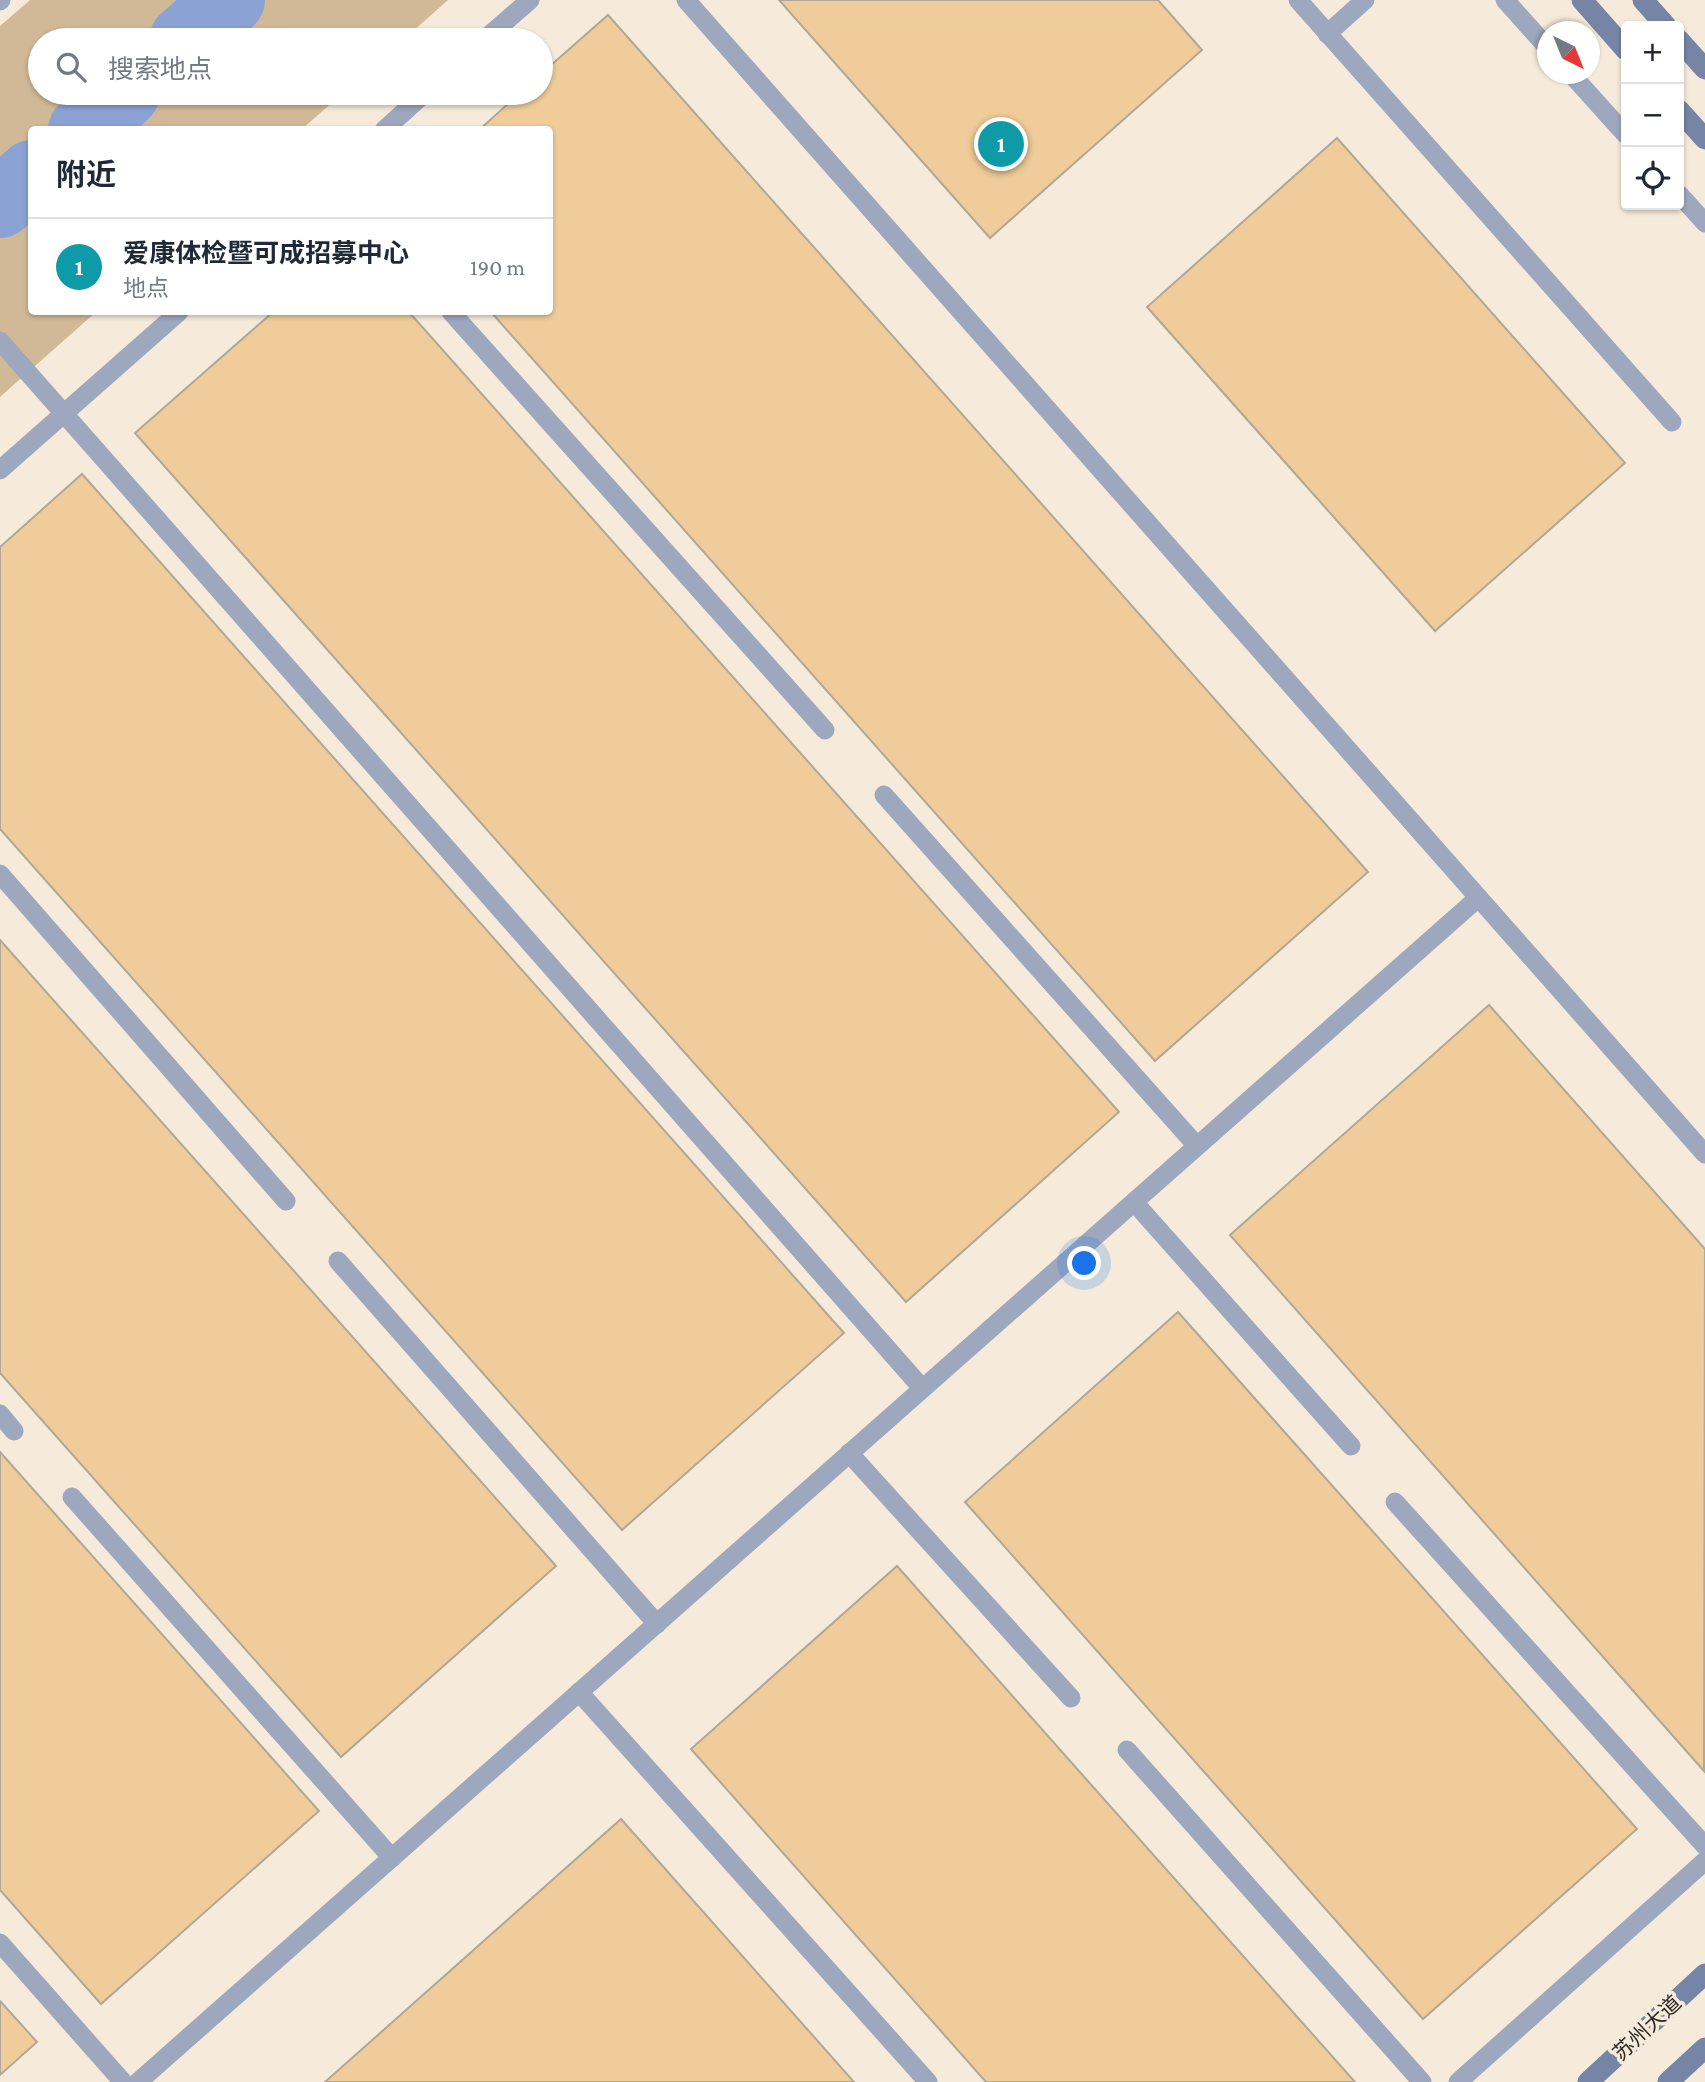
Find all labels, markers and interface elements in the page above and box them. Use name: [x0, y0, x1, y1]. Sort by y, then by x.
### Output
north arrow: [1537, 21, 1600, 84]
map controls: [1621, 21, 1684, 210]
button: +: [1621, 21, 1684, 84]
search box: [28, 28, 553, 105]
icon: search: [52, 48, 90, 86]
text: 搜索地点: [108, 55, 212, 84]
button: −: [1621, 84, 1684, 147]
pin: 1: [978, 118, 1024, 170]
button: locate: [1621, 147, 1684, 210]
text: 附近: [56, 158, 116, 191]
text: 爱康体检暨可成招募中心: [123, 239, 409, 268]
text: 1: [75, 254, 83, 280]
text: 190 m: [470, 254, 525, 280]
text: 地点: [123, 275, 169, 301]
your location: [1067, 1246, 1101, 1280]
street label: 苏州大道: [1608, 1991, 1686, 2065]

